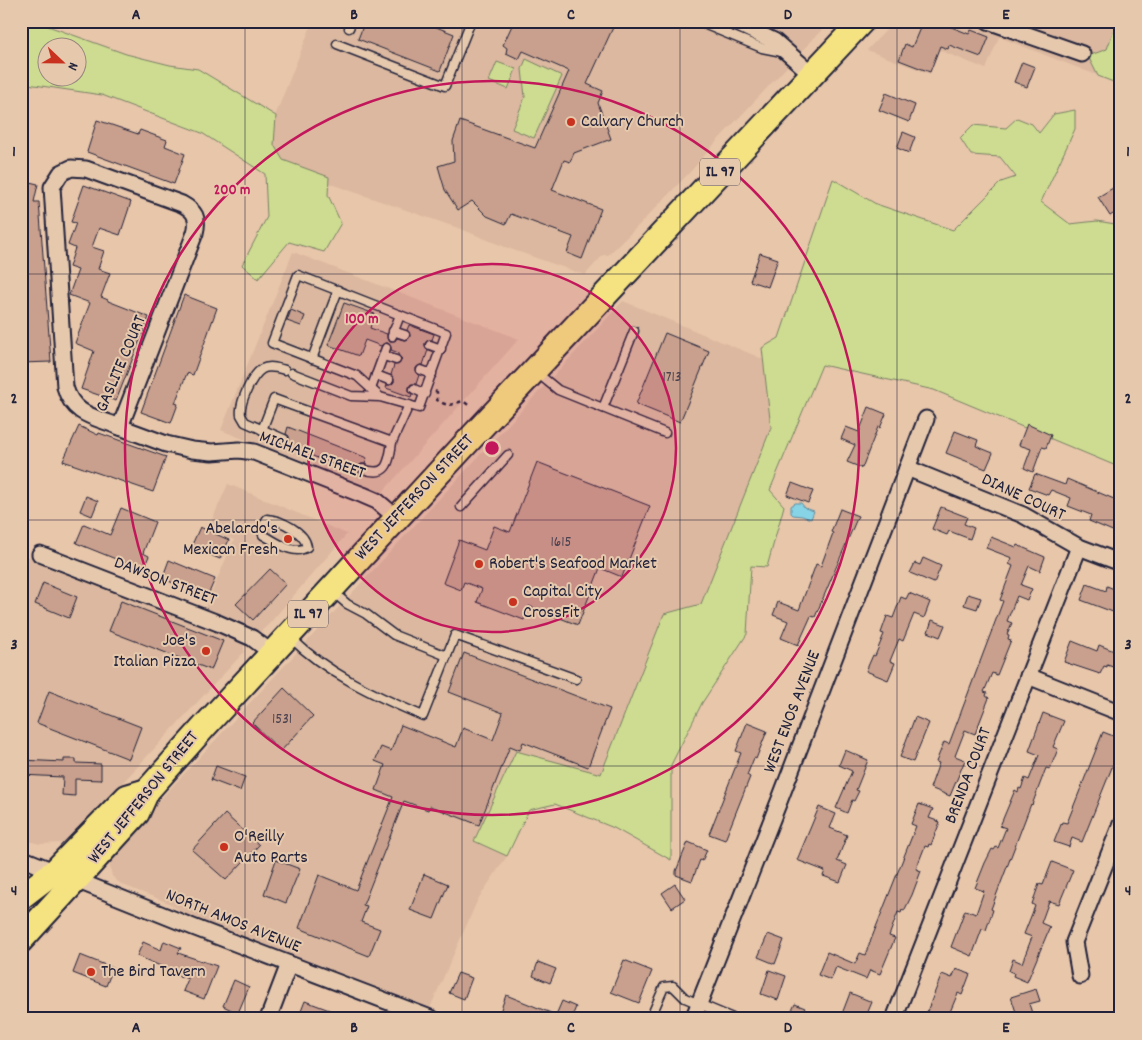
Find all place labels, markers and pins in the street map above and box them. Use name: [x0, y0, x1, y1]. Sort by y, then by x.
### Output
place label: Calvary Church: [581, 110, 684, 135]
marker: Calvary Church: [565, 116, 577, 128]
centre of rings: [483, 439, 501, 457]
place label: Abelardo's Mexican Fresh: [183, 517, 278, 563]
marker: Abelardo's Mexican Fresh: [282, 533, 294, 545]
place label: Robert's Seafood Market: [489, 552, 657, 577]
marker: Robert's Seafood Market: [473, 558, 485, 570]
place label: Capital City CrossFit: [523, 580, 602, 626]
marker: Capital City CrossFit: [507, 596, 519, 608]
place label: Joe's Italian Pizza: [113, 629, 197, 675]
marker: Joe's Italian Pizza: [200, 645, 212, 657]
place label: O'Reilly Auto Parts: [234, 825, 308, 871]
marker: O'Reilly Auto Parts: [218, 841, 230, 853]
place label: The Bird Tavern: [101, 960, 206, 985]
marker: The Bird Tavern: [85, 966, 97, 978]

